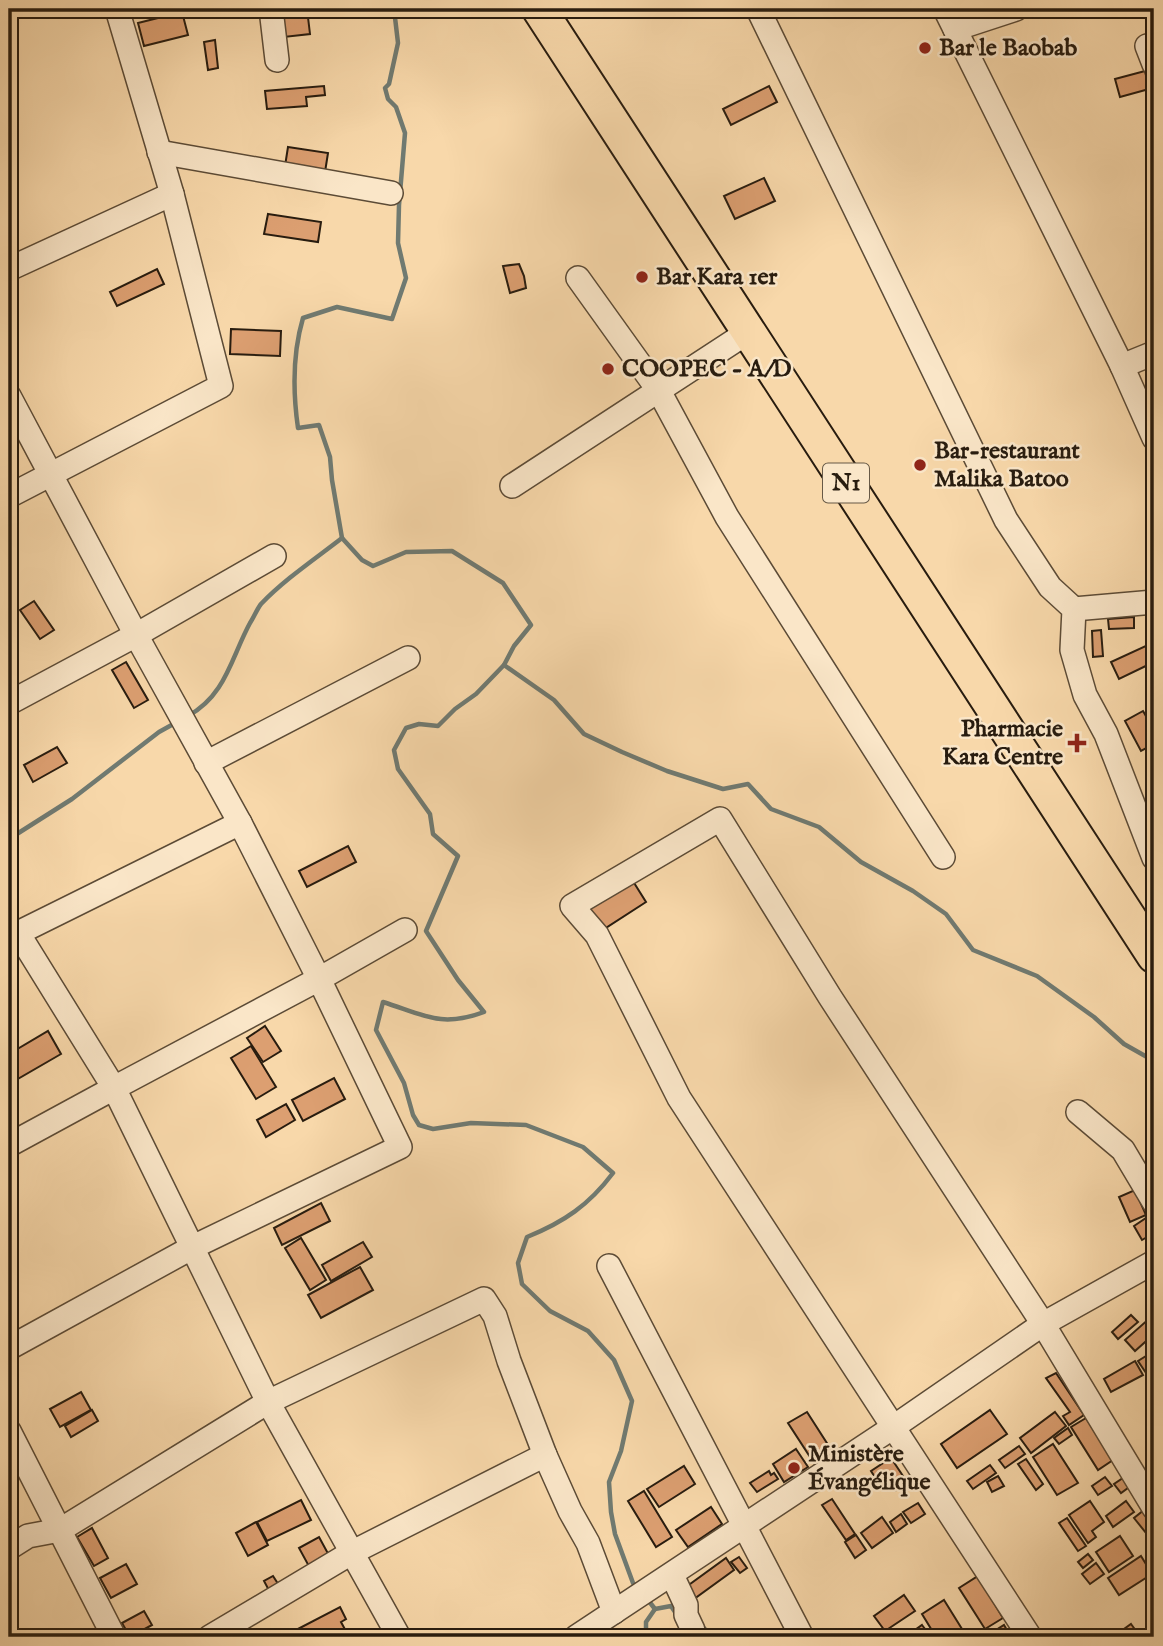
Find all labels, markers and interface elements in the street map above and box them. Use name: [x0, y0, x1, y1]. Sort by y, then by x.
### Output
place label: Bar le Baobab: [939, 33, 1077, 64]
marker: Bar le Baobab: [917, 40, 933, 56]
place label: Bar Kara 1er: [656, 262, 777, 293]
marker: Bar Kara 1er: [634, 269, 650, 285]
place label: COOPEC - A/D: [622, 354, 792, 385]
marker: COOPEC - A/D: [600, 361, 616, 377]
place label: Bar-restaurant Malika Batoo: [934, 436, 1080, 495]
marker: Bar-restaurant Malika Batoo: [912, 457, 928, 473]
road number: N1: [823, 463, 869, 503]
place label: Pharmacie Kara Centre: [942, 714, 1063, 773]
marker: Pharmacie Kara Centre: [1069, 735, 1085, 751]
place label: Ministère Évangélique: [808, 1439, 930, 1498]
marker: Ministère Évangélique: [786, 1460, 802, 1476]

